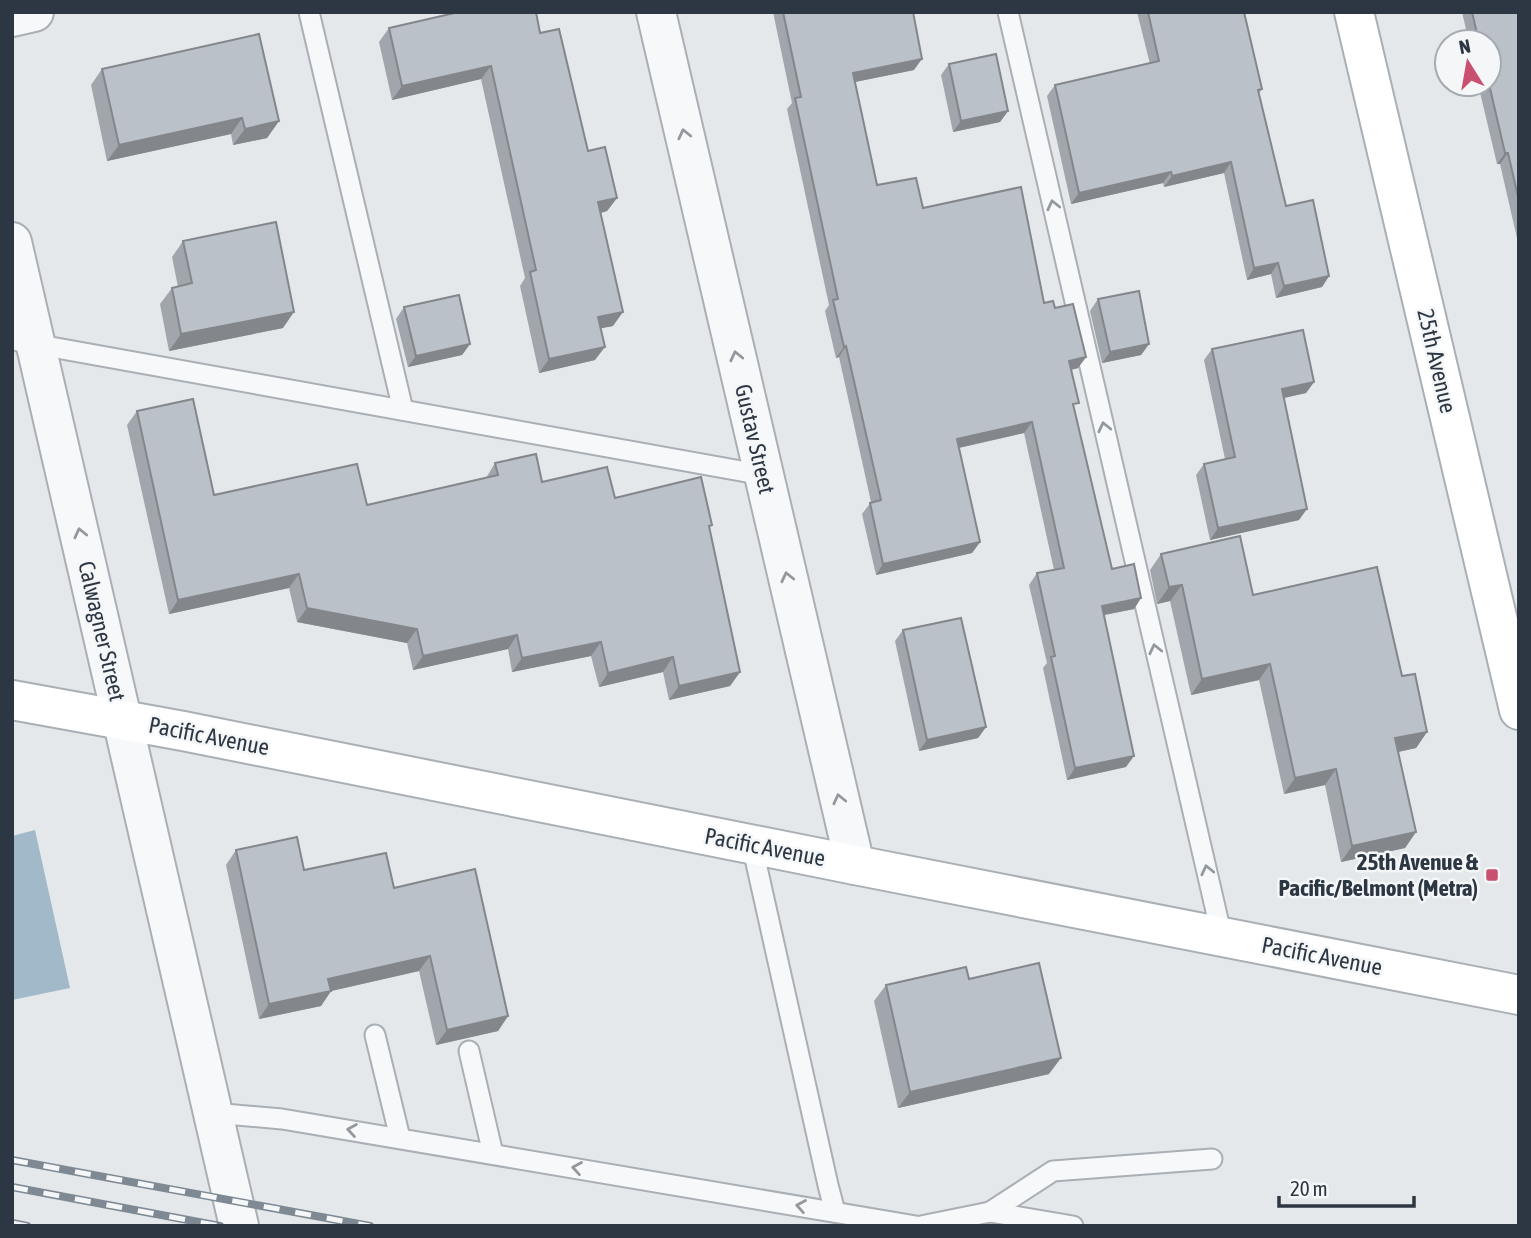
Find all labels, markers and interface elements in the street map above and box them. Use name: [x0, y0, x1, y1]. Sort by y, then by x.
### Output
north arrow: [1433, 28, 1503, 98]
text: N: [1457, 34, 1472, 58]
one-way arrow: [678, 128, 693, 140]
one-way arrow: [1046, 199, 1061, 211]
street label: 25th Avenue: [1412, 306, 1462, 416]
one-way arrow: [729, 350, 744, 362]
street label: Gustav Street: [730, 382, 780, 496]
one-way arrow: [1098, 421, 1112, 433]
one-way arrow: [74, 527, 88, 539]
street label: Calwagner Street: [73, 558, 131, 704]
one-way arrow: [781, 571, 795, 583]
one-way arrow: [1149, 643, 1164, 655]
street label: Pacific Avenue: [147, 712, 271, 760]
one-way arrow: [833, 793, 847, 805]
street label: Pacific Avenue: [703, 823, 827, 871]
place label: 25th Avenue & Pacific/Belmont (Metra): [1278, 849, 1479, 901]
one-way arrow: [1200, 864, 1215, 876]
marker: 25th Avenue & Pacific/Belmont (Metra): [1484, 867, 1500, 883]
street label: Pacific Avenue: [1260, 932, 1384, 980]
one-way arrow: [346, 1123, 358, 1138]
one-way arrow: [571, 1161, 582, 1176]
scale bar: [1279, 1164, 1414, 1208]
text: 20 m: [1290, 1176, 1328, 1200]
one-way arrow: [795, 1199, 807, 1214]

